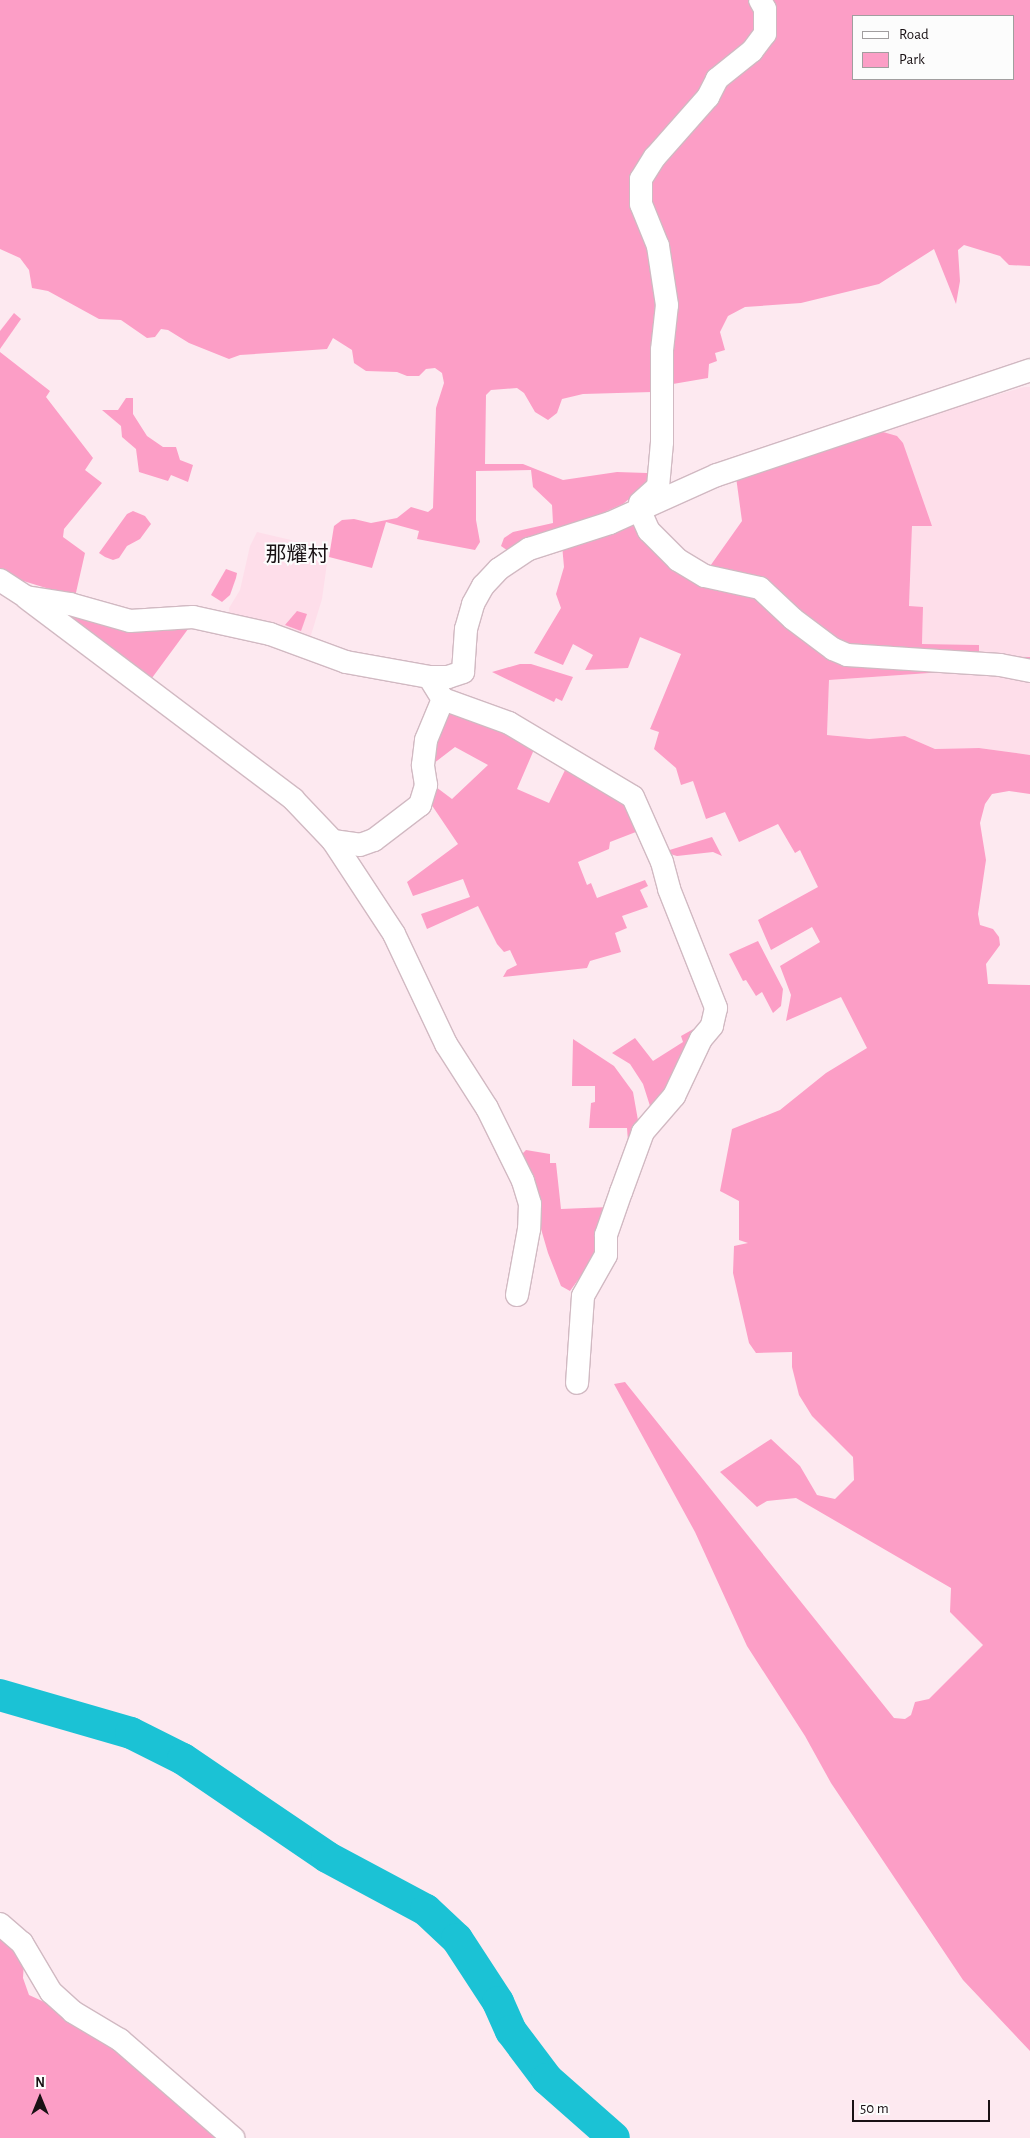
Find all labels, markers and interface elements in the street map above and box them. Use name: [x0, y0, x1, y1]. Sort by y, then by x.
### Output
legend: [852, 15, 1015, 80]
text: Road: [899, 27, 929, 42]
text: Park: [899, 52, 925, 67]
district label: 那耀村: [266, 542, 328, 568]
north arrow: [15, 2073, 65, 2123]
text: N: [35, 2076, 45, 2090]
scale bar: [855, 2090, 992, 2122]
text: 50 m: [860, 2101, 889, 2116]

